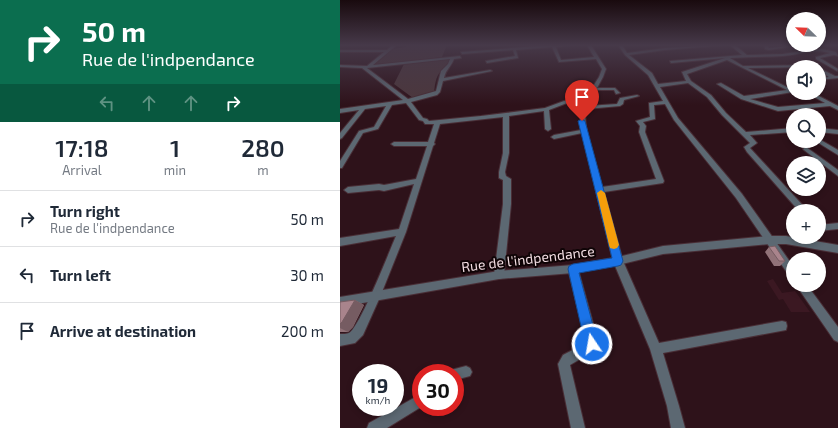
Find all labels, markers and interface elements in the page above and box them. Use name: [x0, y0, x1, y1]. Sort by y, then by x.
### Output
north arrow: [786, 12, 826, 52]
map controls: [786, 12, 826, 292]
text: 50 m: [82, 14, 146, 48]
icon: right: [16, 16, 68, 68]
text: Rue de l'indpendance: [82, 48, 255, 70]
button: sound: [786, 60, 826, 100]
pin: [565, 80, 599, 121]
icon: arrive: [571, 86, 593, 108]
icon: left: [96, 92, 118, 114]
icon: ahead: [138, 92, 160, 114]
icon: ahead: [180, 92, 202, 114]
icon: right: [222, 92, 244, 114]
button: search: [786, 108, 826, 148]
text: 17:18: [55, 133, 109, 162]
text: 1: [170, 133, 180, 162]
text: 280: [241, 133, 285, 162]
button: layers: [786, 156, 826, 196]
text: Arrival: [62, 162, 102, 178]
text: min: [164, 162, 186, 178]
text: m: [257, 162, 269, 178]
text: Turn right: [50, 202, 120, 220]
button: +: [786, 204, 826, 244]
icon: right: [16, 208, 38, 230]
text: 50 m: [290, 210, 324, 228]
text: Rue de l'indpendance: [50, 220, 175, 236]
street label: Rue de l'indpendance: [460, 242, 596, 275]
button: −: [786, 252, 826, 292]
icon: left: [16, 264, 38, 286]
text: Turn left: [50, 266, 111, 284]
text: 30 m: [290, 266, 324, 284]
icon: arrive: [16, 320, 38, 342]
text: Arrive at destination: [50, 322, 196, 340]
text: 200 m: [281, 322, 324, 340]
position arrow: [571, 323, 613, 365]
speed limit sign: 30: [412, 364, 464, 416]
text: 19: [368, 373, 388, 397]
text: km/h: [366, 394, 390, 406]

